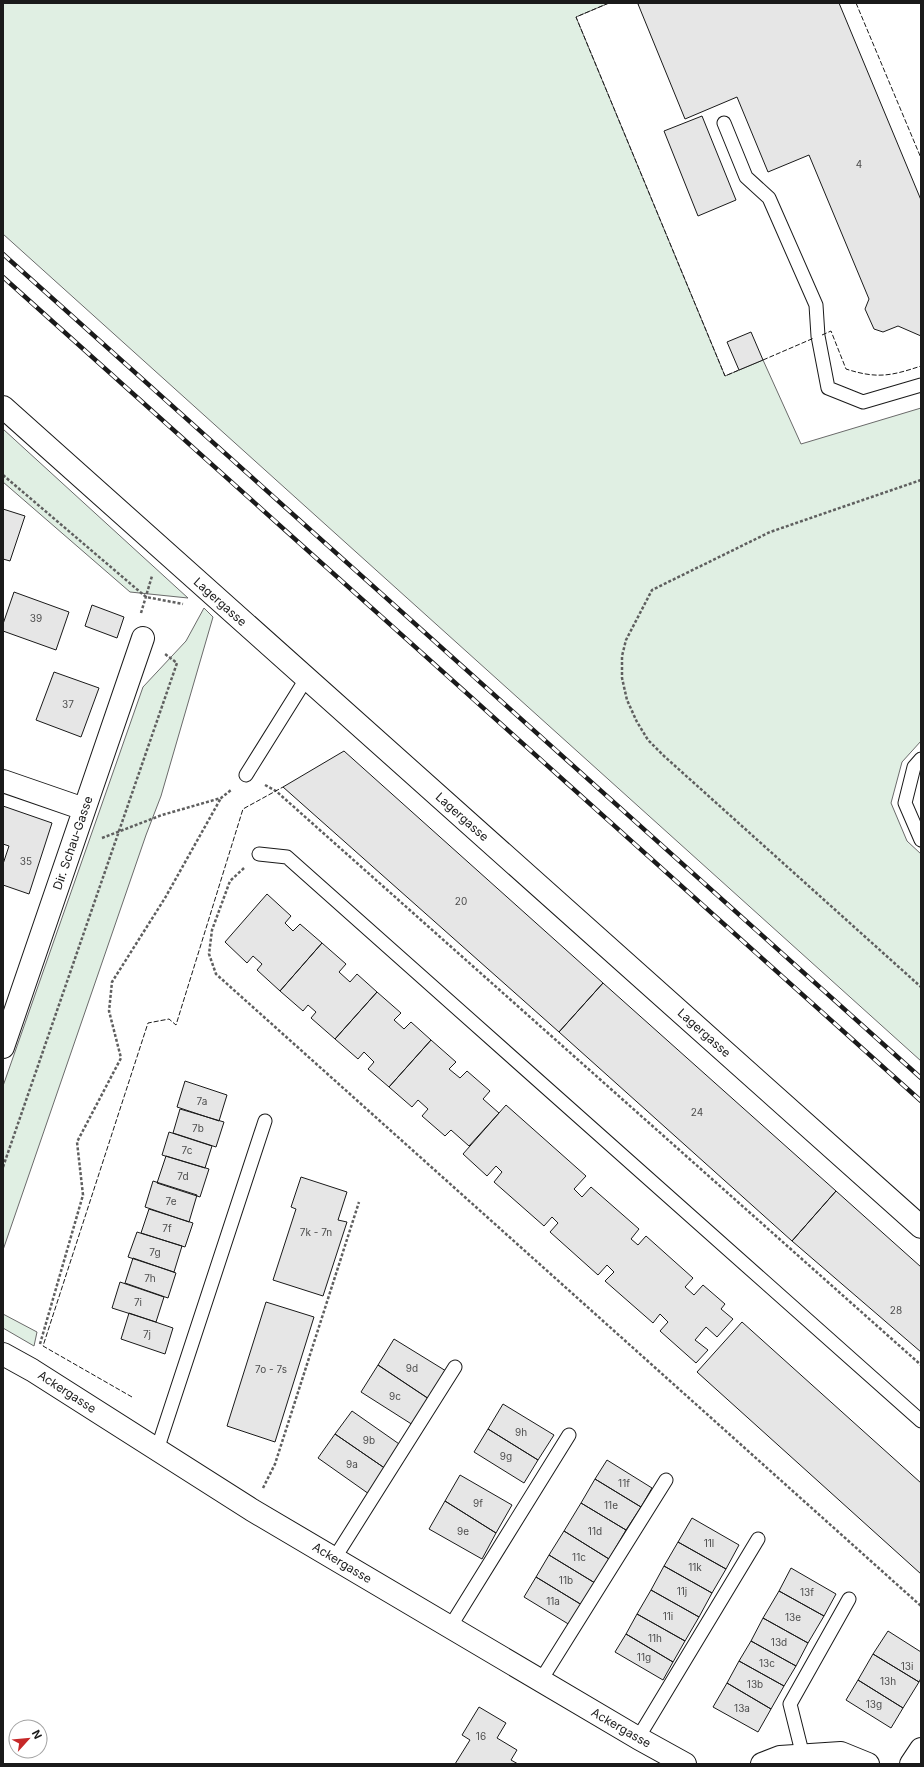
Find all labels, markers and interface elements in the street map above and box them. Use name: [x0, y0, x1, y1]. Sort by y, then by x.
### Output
house number: 4: [856, 158, 862, 170]
street label: Lagergasse: [191, 574, 250, 629]
house number: 39: [30, 612, 42, 624]
house number: 37: [62, 698, 74, 710]
street label: Lagergasse: [433, 789, 492, 844]
street label: Dir. Schau-Gasse: [49, 794, 96, 892]
house number: 35: [20, 855, 32, 867]
house number: 20: [455, 895, 467, 907]
street label: Lagergasse: [675, 1005, 734, 1060]
house number: 7a: [197, 1095, 207, 1107]
house number: 24: [691, 1106, 703, 1118]
house number: 7b: [192, 1122, 204, 1134]
house number: 7c: [182, 1144, 193, 1156]
house number: 7d: [177, 1170, 189, 1182]
house number: 7e: [166, 1195, 177, 1207]
house number: 7f: [162, 1222, 172, 1234]
house number: 7k - 7n: [300, 1226, 332, 1238]
house number: 7g: [149, 1246, 161, 1258]
house number: 7h: [144, 1272, 156, 1284]
house number: 7i: [134, 1296, 142, 1308]
house number: 28: [890, 1304, 902, 1316]
house number: 7j: [143, 1328, 151, 1340]
house number: 9d: [406, 1362, 418, 1374]
house number: 7o - 7s: [255, 1363, 287, 1375]
street label: Ackergasse: [35, 1367, 99, 1416]
house number: 9c: [389, 1390, 401, 1402]
house number: 9h: [515, 1426, 527, 1438]
house number: 9b: [363, 1434, 375, 1446]
house number: 9g: [500, 1450, 512, 1462]
house number: 9a: [346, 1458, 358, 1470]
house number: 11f: [618, 1477, 630, 1489]
house number: 9f: [473, 1497, 483, 1509]
house number: 11e: [604, 1499, 618, 1511]
house number: 9e: [457, 1525, 469, 1537]
house number: 11d: [588, 1525, 602, 1537]
house number: 11l: [704, 1537, 714, 1549]
street label: Ackergasse: [310, 1539, 375, 1586]
house number: 11c: [572, 1551, 586, 1563]
house number: 11k: [688, 1561, 702, 1573]
house number: 11b: [559, 1574, 573, 1586]
house number: 11j: [677, 1585, 687, 1597]
house number: 13f: [800, 1586, 814, 1598]
house number: 11a: [546, 1595, 560, 1607]
house number: 11i: [663, 1610, 673, 1622]
house number: 13e: [785, 1611, 801, 1623]
house number: 11h: [648, 1632, 662, 1644]
house number: 13d: [771, 1636, 787, 1648]
house number: 11g: [637, 1651, 651, 1663]
house number: 13c: [759, 1657, 775, 1669]
house number: 13i: [901, 1660, 913, 1672]
house number: 13h: [880, 1675, 896, 1687]
house number: 13b: [747, 1678, 763, 1690]
house number: 13g: [866, 1698, 882, 1710]
house number: 13a: [734, 1702, 750, 1714]
street label: Ackergasse: [589, 1704, 654, 1751]
north arrow: [8, 1719, 48, 1759]
text: N: [29, 1728, 45, 1741]
house number: 16: [476, 1730, 486, 1742]

